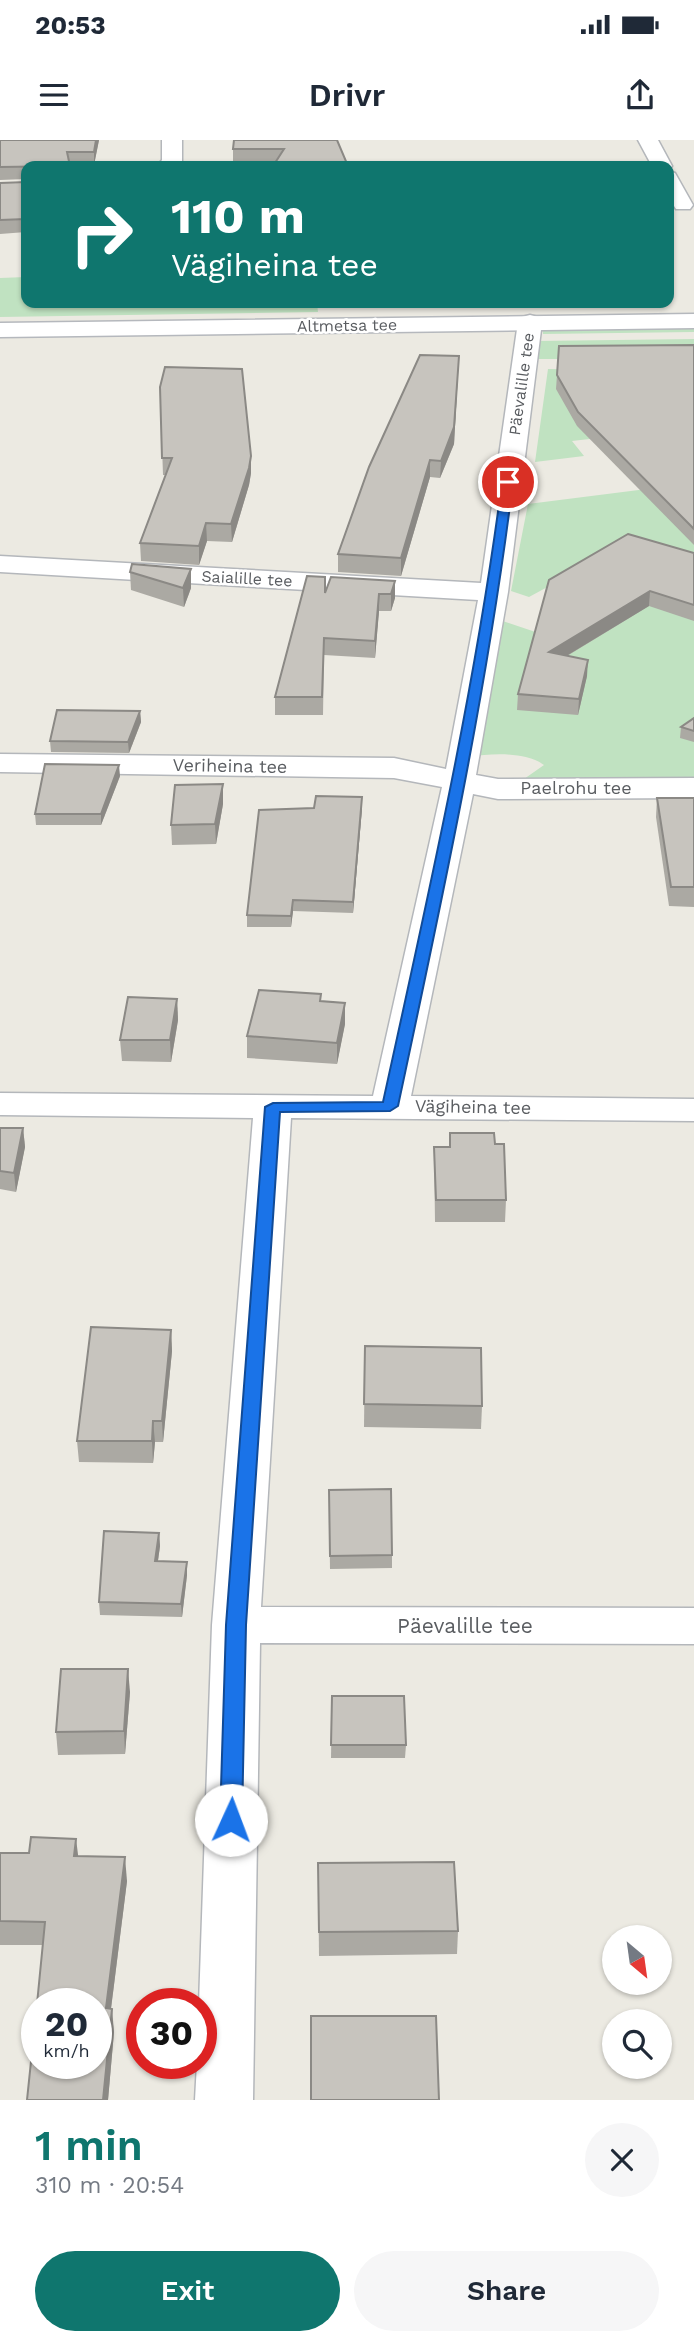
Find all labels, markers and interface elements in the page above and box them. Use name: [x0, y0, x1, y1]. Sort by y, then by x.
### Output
text: 20:53: [35, 10, 106, 40]
icon: menu: [35, 76, 73, 114]
text: Drivr: [309, 76, 385, 114]
icon: share: [621, 76, 659, 114]
text: 110 m: [171, 187, 305, 245]
icon: right: [56, 189, 147, 280]
text: Vägiheina tee: [171, 246, 378, 284]
street label: Altmetsa tee: [297, 315, 397, 336]
street label: Päevalille tee: [505, 332, 538, 437]
pin: [478, 452, 538, 512]
icon: arrive: [489, 463, 527, 501]
street label: Saialille tee: [201, 567, 293, 590]
street label: Veriheina tee: [172, 754, 288, 777]
street label: Paelrohu tee: [520, 777, 632, 798]
street label: Vägiheina tee: [415, 1095, 531, 1118]
street label: Päevalille tee: [397, 1613, 533, 1638]
position arrow: [194, 1783, 268, 1857]
north arrow: [602, 1925, 672, 1995]
map controls: [602, 1925, 672, 2079]
speed limit sign: 30: [126, 1988, 217, 2079]
text: 20: [45, 2003, 88, 2045]
button: search: [602, 2009, 672, 2079]
text: km/h: [43, 2040, 90, 2061]
text: 1 min: [35, 2121, 143, 2170]
button: close: [585, 2123, 659, 2197]
text: 310 m · 20:54: [35, 2172, 184, 2199]
button: Exit: [35, 2251, 340, 2331]
button: Share: [354, 2251, 659, 2331]

